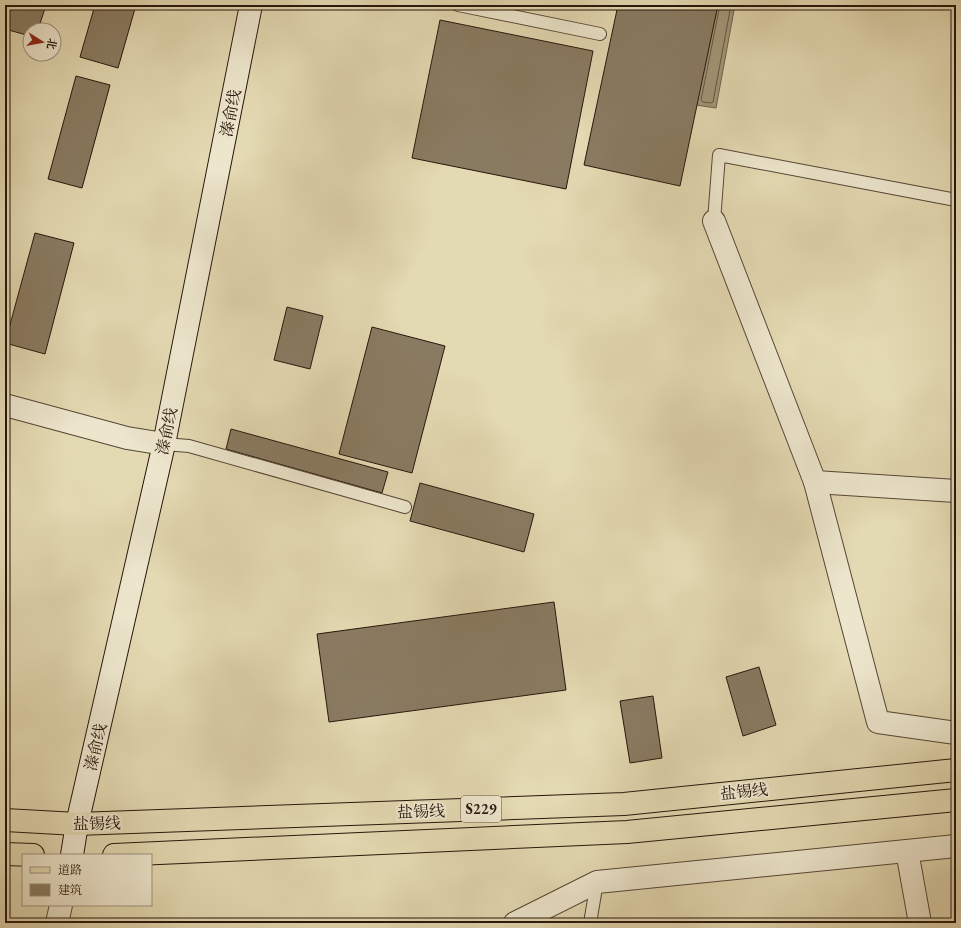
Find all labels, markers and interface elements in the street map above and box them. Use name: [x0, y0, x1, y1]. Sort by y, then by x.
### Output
north arrow: [22, 22, 62, 62]
text: 北: [44, 37, 60, 51]
street label: 溱俞线: [216, 88, 245, 139]
street label: 溱俞线: [151, 405, 182, 457]
street label: 溱俞线: [80, 721, 111, 773]
street label: 盐锡线: [719, 779, 769, 804]
road number: S229: [461, 796, 501, 822]
street label: 盐锡线: [397, 800, 445, 823]
street label: 盐锡线: [73, 813, 121, 834]
legend: [22, 854, 152, 906]
text: 道路: [58, 862, 82, 878]
text: 建筑: [58, 882, 82, 898]

